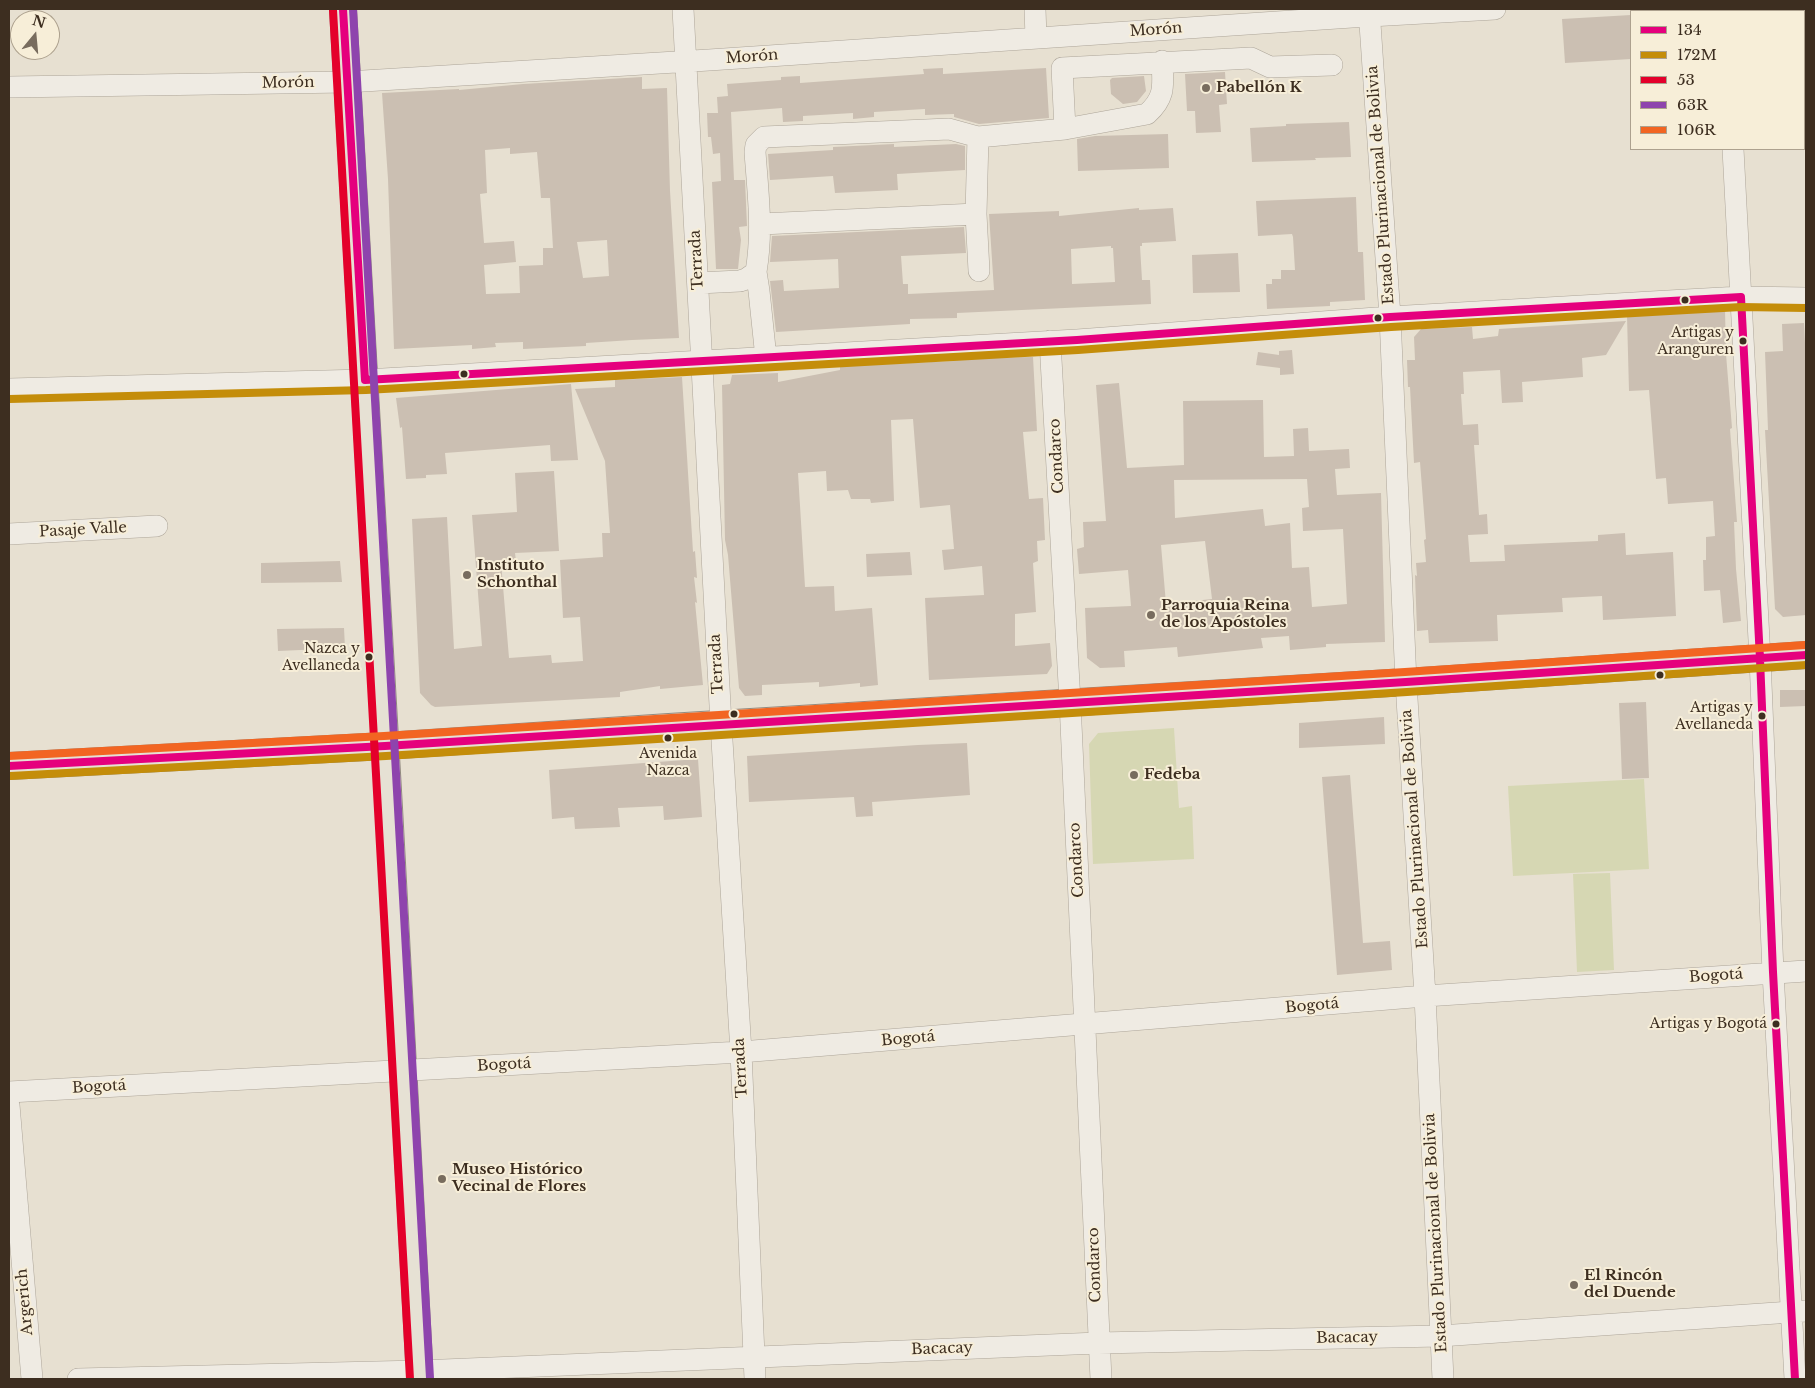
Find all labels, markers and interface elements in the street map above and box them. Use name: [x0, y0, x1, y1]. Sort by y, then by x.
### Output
north arrow: [10, 10, 60, 60]
legend: [1630, 10, 1805, 150]
text: N: [30, 11, 48, 32]
street label: Morón: [1129, 19, 1183, 41]
text: 134: [1677, 20, 1702, 39]
text: 172M: [1677, 45, 1717, 64]
street label: Morón: [725, 46, 779, 68]
street label: Estado Plurinacional de Bolivia: [1364, 65, 1398, 305]
text: 53: [1677, 70, 1695, 89]
street label: Morón: [261, 74, 315, 92]
place label: Pabellón K: [1216, 79, 1302, 97]
marker: Pabellón K: [1200, 82, 1212, 94]
text: 63R: [1677, 95, 1708, 114]
text: 106R: [1677, 120, 1716, 139]
street label: Terrada: [686, 230, 708, 290]
unlabelled marker: [1680, 295, 1690, 305]
unlabelled marker: [1373, 313, 1383, 323]
place label: Artigas y Aranguren: [1657, 325, 1734, 358]
marker: Artigas y Aranguren: [1738, 336, 1748, 346]
unlabelled marker: [459, 369, 469, 379]
street label: Condarco: [1046, 418, 1068, 494]
street label: Pasaje Valle: [39, 519, 127, 541]
place label: Instituto Schonthal: [477, 557, 557, 592]
marker: Instituto Schonthal: [461, 569, 473, 581]
place label: Parroquia Reina de los Apóstoles: [1161, 597, 1290, 632]
marker: Parroquia Reina de los Apóstoles: [1145, 609, 1157, 621]
street label: Terrada: [706, 634, 728, 694]
place label: Nazca y Avellaneda: [282, 641, 360, 674]
marker: Nazca y Avellaneda: [364, 652, 374, 662]
unlabelled marker: [1655, 670, 1665, 680]
place label: Artigas y Avellaneda: [1675, 700, 1753, 732]
unlabelled marker: [729, 709, 739, 719]
street label: Estado Plurinacional de Bolivia: [1398, 709, 1432, 949]
marker: Artigas y Avellaneda: [1757, 711, 1767, 721]
marker: Avenida Nazca: [663, 733, 673, 743]
place label: Avenida Nazca: [639, 746, 697, 779]
place label: Fedeba: [1144, 766, 1200, 784]
marker: Fedeba: [1128, 769, 1140, 781]
street label: Condarco: [1066, 822, 1088, 898]
street label: Bogotá: [1688, 965, 1744, 987]
street label: Bogotá: [1284, 995, 1340, 1017]
place label: Artigas y Bogotá: [1650, 1016, 1767, 1032]
marker: Artigas y Bogotá: [1771, 1019, 1781, 1029]
street label: Bogotá: [880, 1028, 936, 1050]
street label: Terrada: [730, 1038, 752, 1098]
street label: Bogotá: [477, 1055, 531, 1075]
street label: Bogotá: [72, 1077, 126, 1097]
street label: Estado Plurinacional de Bolivia: [1421, 1113, 1451, 1353]
place label: Museo Histórico Vecinal de Flores: [452, 1161, 586, 1196]
marker: Museo Histórico Vecinal de Flores: [436, 1173, 448, 1185]
street label: Condarco: [1085, 1227, 1105, 1303]
place label: El Rincón del Duende: [1584, 1267, 1676, 1302]
street label: Argerich: [13, 1268, 37, 1336]
marker: El Rincón del Duende: [1568, 1279, 1580, 1291]
street label: Bacacay: [1316, 1328, 1378, 1348]
street label: Bacacay: [911, 1339, 973, 1359]

